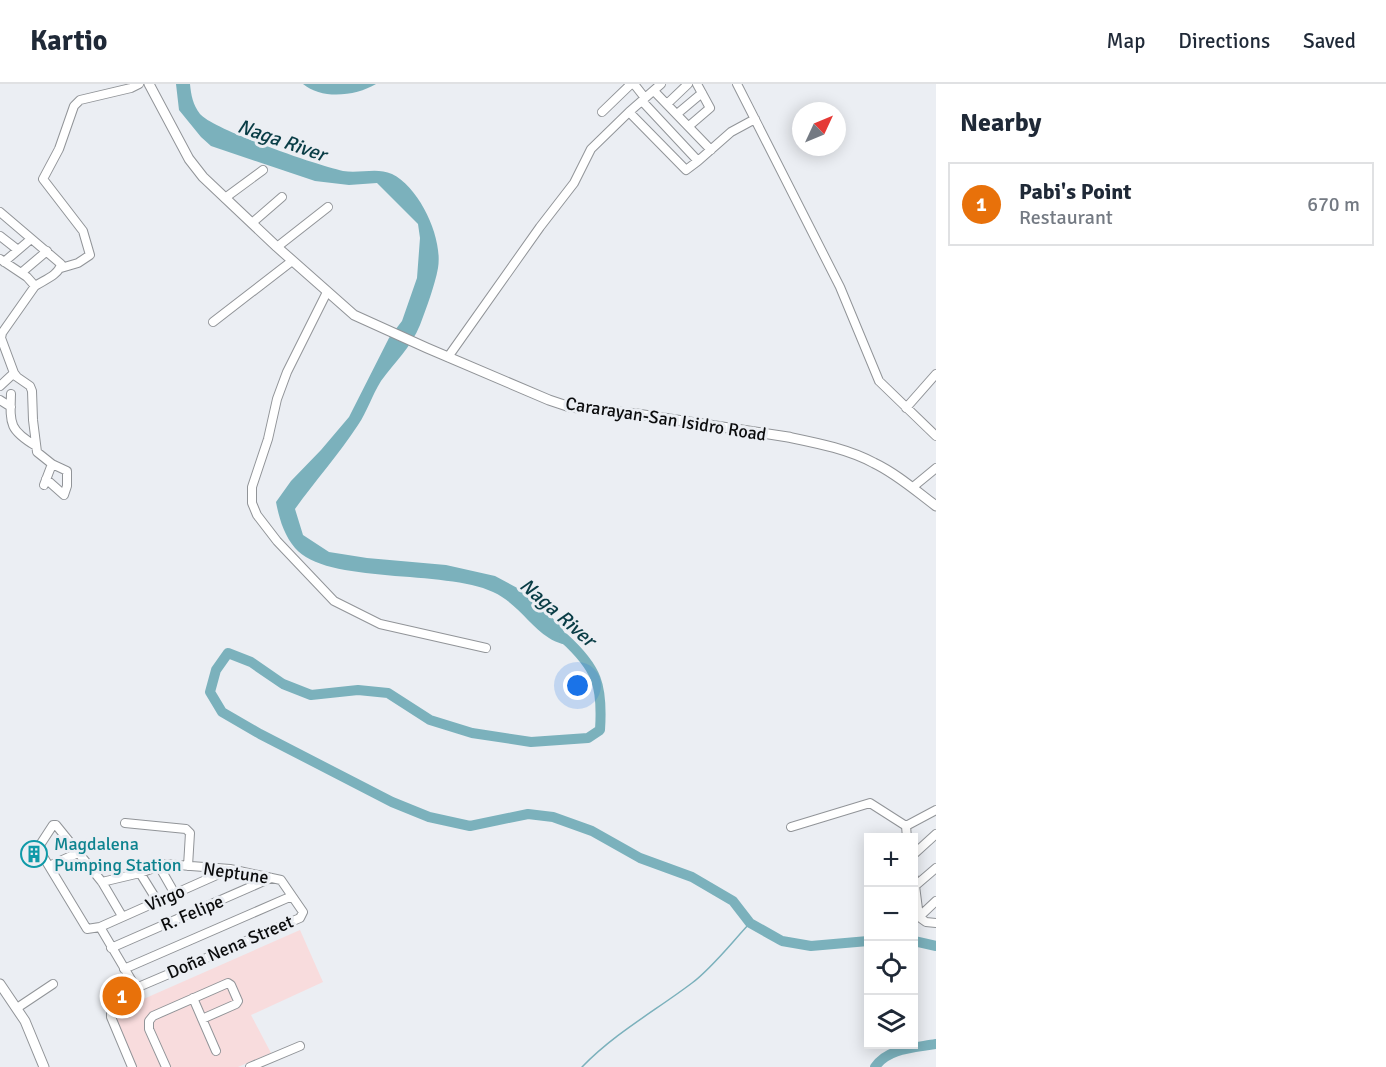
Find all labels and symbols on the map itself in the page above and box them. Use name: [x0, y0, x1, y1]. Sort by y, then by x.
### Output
north arrow: [792, 102, 846, 156]
water label: Naga River: [234, 114, 332, 168]
street label: Cararayan-San Isidro Road: [564, 392, 768, 446]
water label: Naga River: [515, 573, 603, 654]
your location: [563, 671, 592, 700]
place label: Magdalena Pumping Station: [54, 833, 182, 876]
building icon: Magdalena Pumping Station: [19, 839, 49, 869]
street label: Neptune: [202, 858, 270, 888]
street label: Virgo: [142, 880, 188, 916]
street label: R. Felipe: [157, 890, 227, 936]
street label: Doña Nena Street: [164, 911, 296, 983]
pin: 1: [102, 974, 142, 1018]

